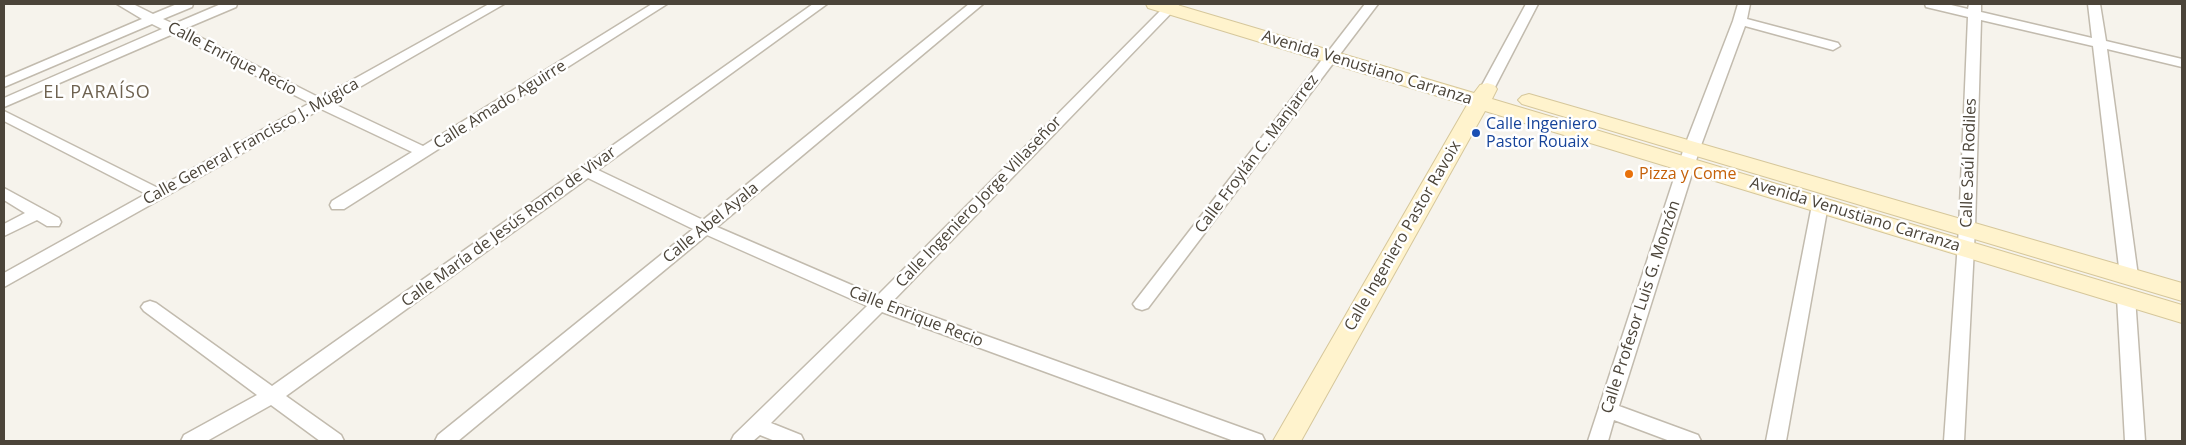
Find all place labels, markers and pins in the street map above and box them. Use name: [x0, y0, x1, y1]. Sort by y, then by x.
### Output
place label: Calle Ingeniero Pastor Rouaix: [1486, 114, 1597, 152]
marker: Calle Ingeniero Pastor Rouaix: [1470, 127, 1482, 139]
place label: Pizza y Come: [1639, 164, 1736, 184]
marker: Pizza y Come: [1623, 168, 1635, 180]

